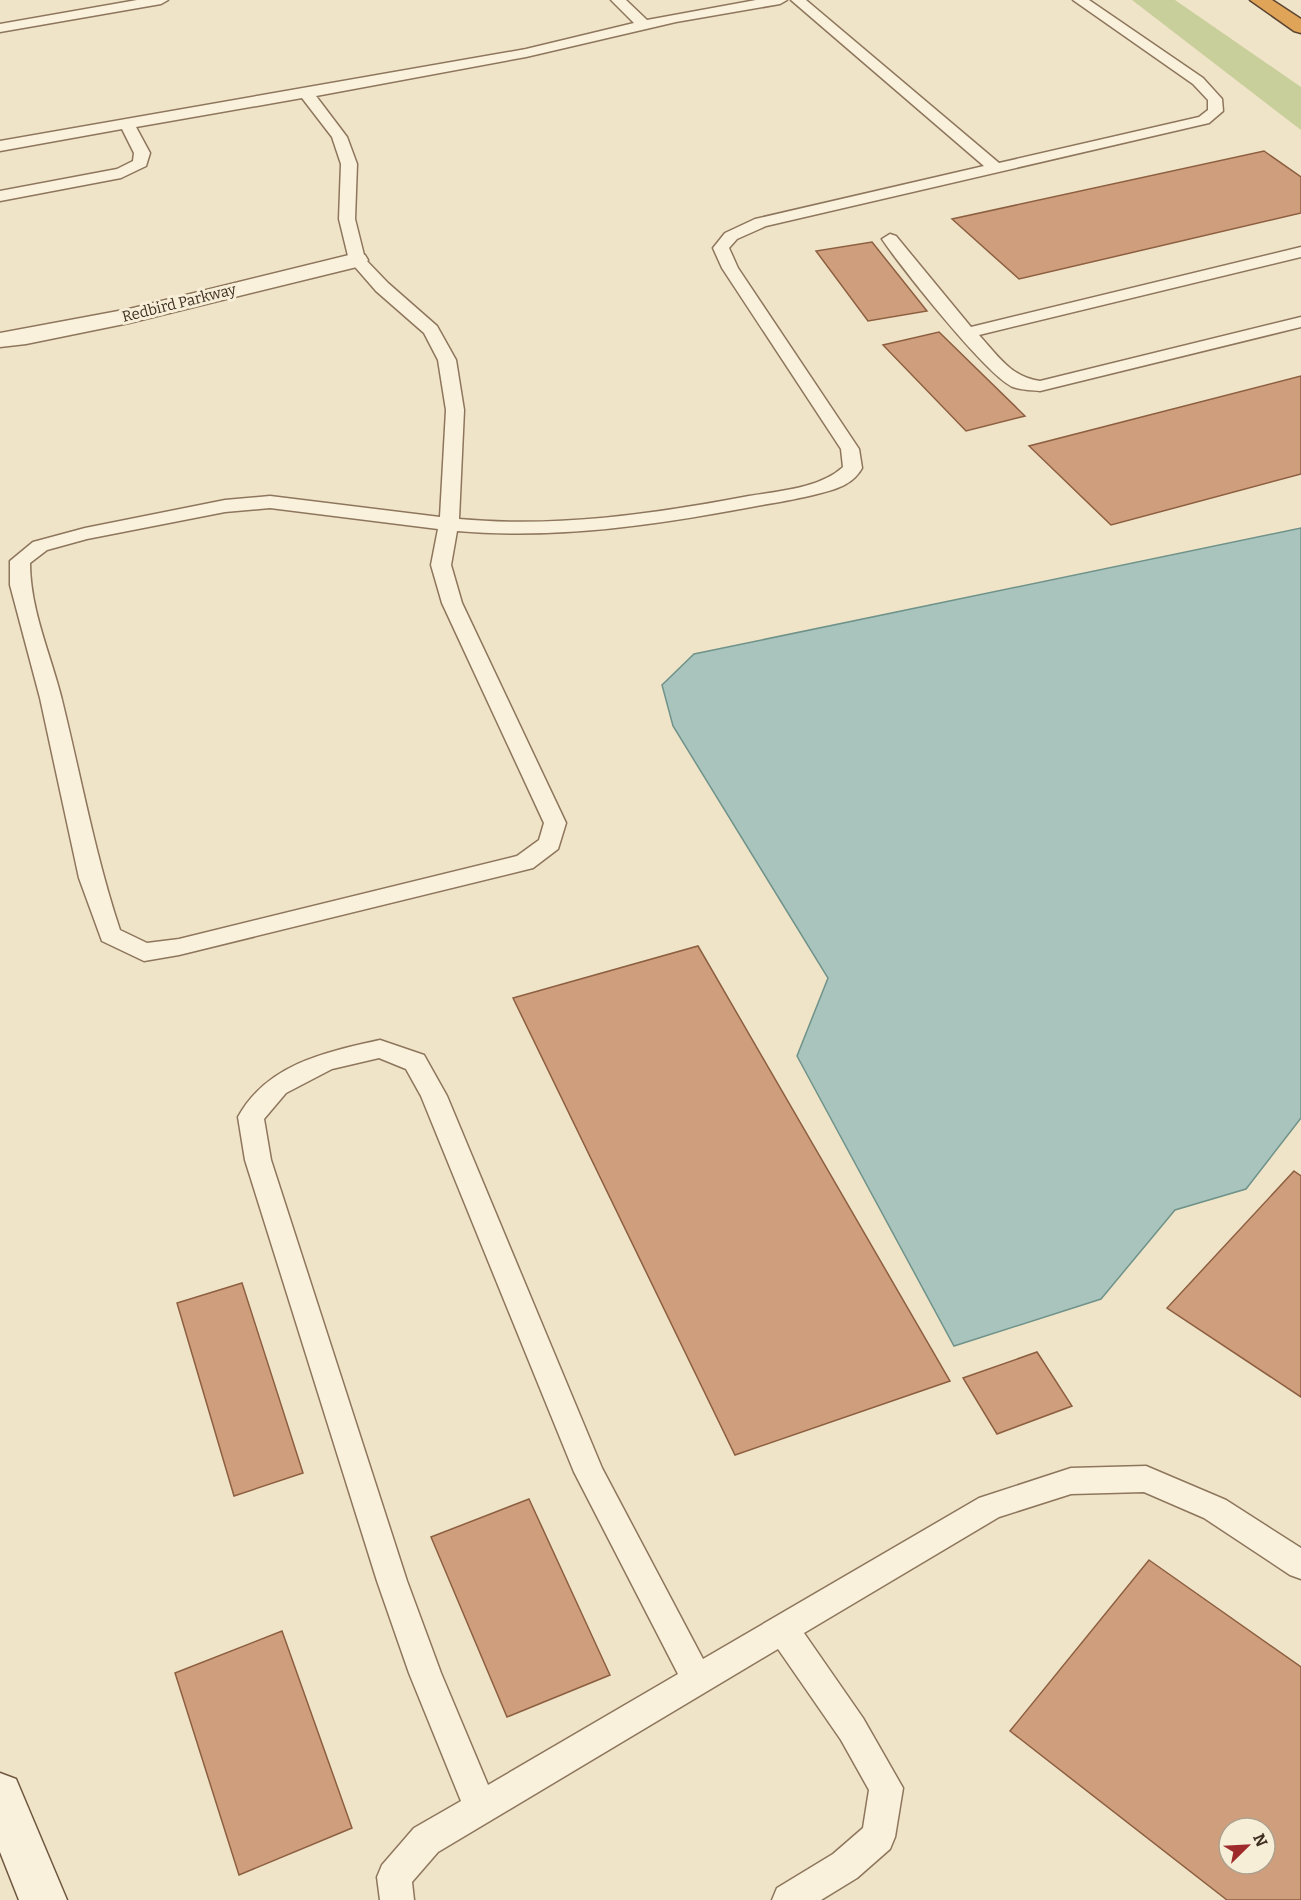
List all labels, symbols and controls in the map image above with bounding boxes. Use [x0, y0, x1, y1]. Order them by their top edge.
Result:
street label: Redbird Parkway [120, 280, 238, 326]
north arrow [1217, 1816, 1277, 1876]
text: N [1249, 1831, 1271, 1850]

